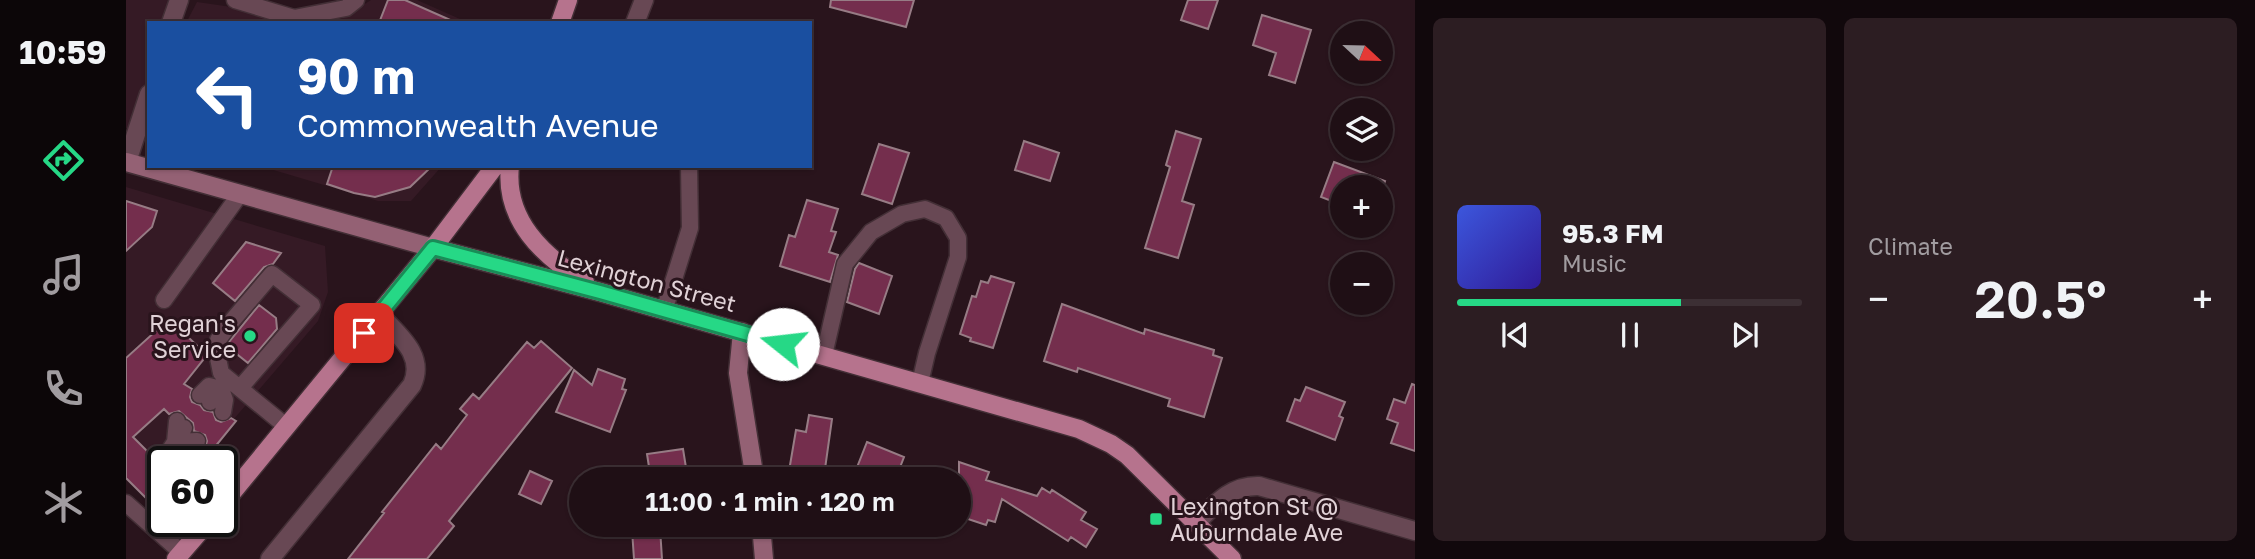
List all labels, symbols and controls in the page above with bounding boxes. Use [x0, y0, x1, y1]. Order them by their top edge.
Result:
north arrow [1330, 21, 1393, 84]
map controls [1330, 21, 1393, 315]
text: 10:59 [19, 33, 107, 71]
text: 90 m [297, 46, 415, 105]
icon: left [182, 49, 273, 140]
button: layers [1330, 98, 1393, 161]
text: Commonwealth Avenue [297, 106, 658, 144]
icon: directions [39, 136, 88, 185]
button: + [1330, 175, 1393, 238]
text: 95.3 FM [1562, 218, 1664, 249]
text: Climate [1868, 232, 1953, 260]
street label: Lexington Street [555, 243, 739, 317]
text: Music [1562, 249, 1627, 277]
icon: music [39, 250, 88, 299]
button: − [1330, 252, 1393, 315]
text: 20.5° [1975, 267, 2106, 329]
text: − [1868, 276, 1889, 321]
text: + [2192, 276, 2213, 321]
pin [334, 303, 394, 363]
position arrow [746, 307, 820, 381]
place label: Regan's Service [149, 309, 236, 363]
icon: arrive [345, 314, 383, 352]
icon: previous [1496, 316, 1534, 354]
icon: pause [1611, 316, 1649, 354]
icon: next [1726, 316, 1764, 354]
marker: Regan's Service [242, 328, 258, 344]
icon: phone [39, 364, 88, 413]
speed limit sign: 60 [147, 446, 238, 537]
icon: climate [39, 478, 88, 527]
text: 11:00 · 1 min · 120 m [645, 486, 895, 517]
place label: Lexington St @ Auburndale Ave [1170, 492, 1343, 546]
marker: Lexington St @ Auburndale Ave [1148, 511, 1164, 527]

